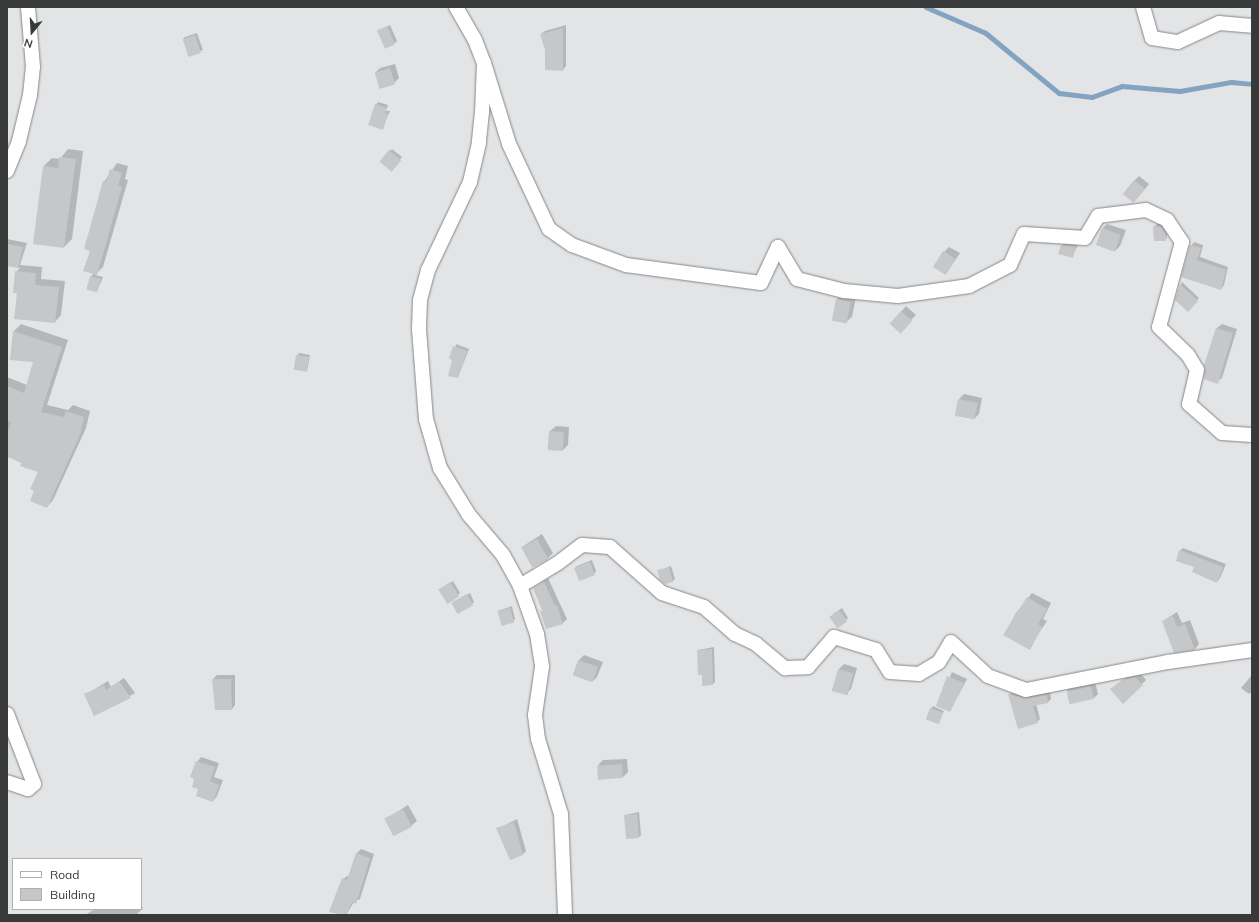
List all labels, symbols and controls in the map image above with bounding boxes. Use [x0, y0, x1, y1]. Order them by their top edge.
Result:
north arrow [12, 12, 52, 52]
text: N [22, 35, 34, 51]
legend [12, 858, 142, 910]
text: Road [50, 867, 79, 882]
text: Building [50, 887, 95, 902]

